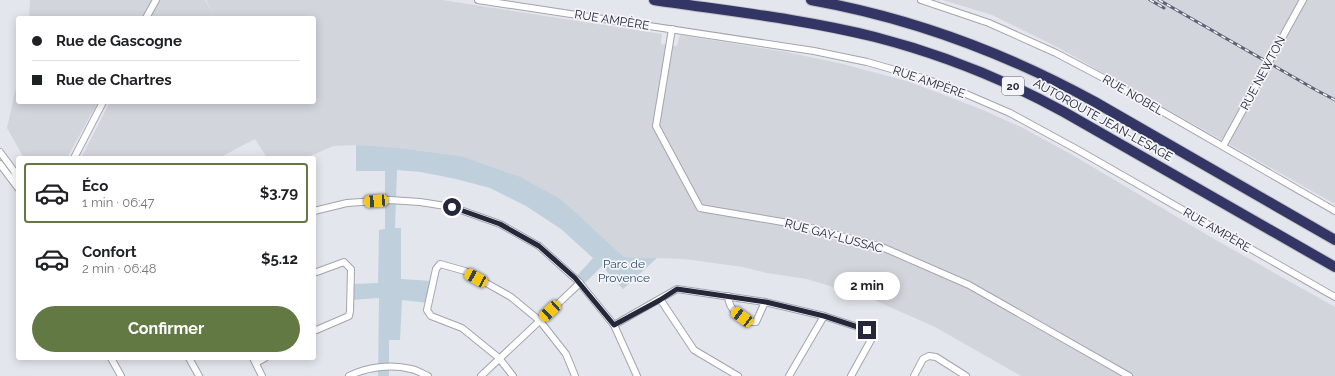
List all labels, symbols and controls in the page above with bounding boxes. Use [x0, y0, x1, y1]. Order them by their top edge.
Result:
street label: RUE AMPÈRE [574, 7, 650, 33]
text: Rue de Gascogne [56, 32, 182, 50]
street label: RUE NEWTON [1238, 34, 1288, 112]
street label: RUE AMPÈRE [891, 63, 967, 101]
text: Rue de Chartres [56, 71, 172, 89]
street label: RUE NOBEL [1100, 72, 1166, 118]
street label: AUTOROUTE JEAN-LESAGE [1031, 76, 1175, 164]
road number: 20 [1002, 77, 1024, 95]
icon: car [34, 175, 70, 211]
text: Éco [82, 177, 108, 195]
text: $3.79 [260, 184, 298, 202]
car [364, 194, 388, 208]
text: 1 min · 06:47 [82, 195, 155, 210]
route start [443, 198, 461, 216]
street label: RUE AMPÈRE [1181, 205, 1253, 255]
street label: RUE GAY-LUSSAC [783, 216, 885, 256]
icon: car [34, 241, 70, 277]
text: Confort [82, 243, 136, 261]
text: $5.12 [261, 250, 298, 268]
park label: Parc de Provence [598, 257, 650, 285]
text: 2 min · 06:48 [82, 261, 157, 276]
car [463, 267, 489, 289]
callout: 2 min [834, 272, 900, 300]
text: 2 min [850, 278, 884, 293]
car [537, 298, 563, 324]
car [729, 305, 755, 329]
button: Confirmer [32, 306, 300, 352]
route end [858, 321, 876, 339]

